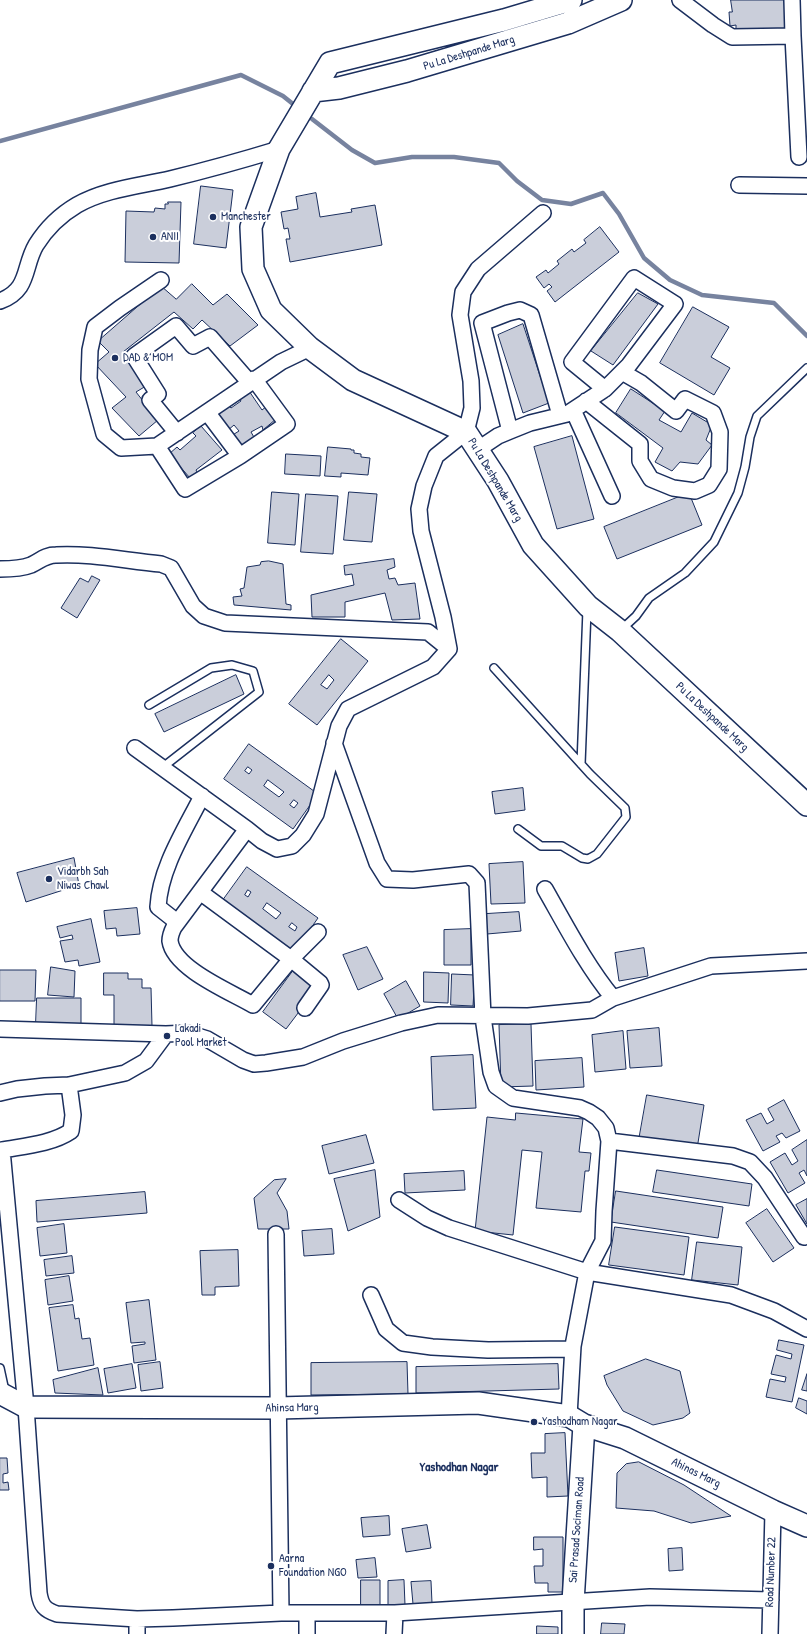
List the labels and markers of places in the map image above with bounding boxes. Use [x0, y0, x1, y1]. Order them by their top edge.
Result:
place label: Manchester [221, 210, 271, 224]
marker: Manchester [208, 212, 218, 222]
place label: ANII [161, 230, 179, 244]
marker: ANII [148, 232, 158, 242]
place label: DAD & MOM [123, 351, 173, 365]
marker: DAD & MOM [110, 353, 120, 363]
place label: Vidarbh Sah Niwas Chawl [57, 865, 109, 893]
marker: Vidarbh Sah Niwas Chawl [44, 874, 54, 884]
place label: Lakadi Pool Market [175, 1022, 227, 1050]
marker: Lakadi Pool Market [162, 1031, 172, 1041]
place label: Yashodham Nagar [542, 1415, 618, 1429]
marker: Yashodham Nagar [529, 1417, 539, 1427]
place label: Aarna Foundation NGO [279, 1552, 347, 1580]
marker: Aarna Foundation NGO [266, 1561, 276, 1571]

